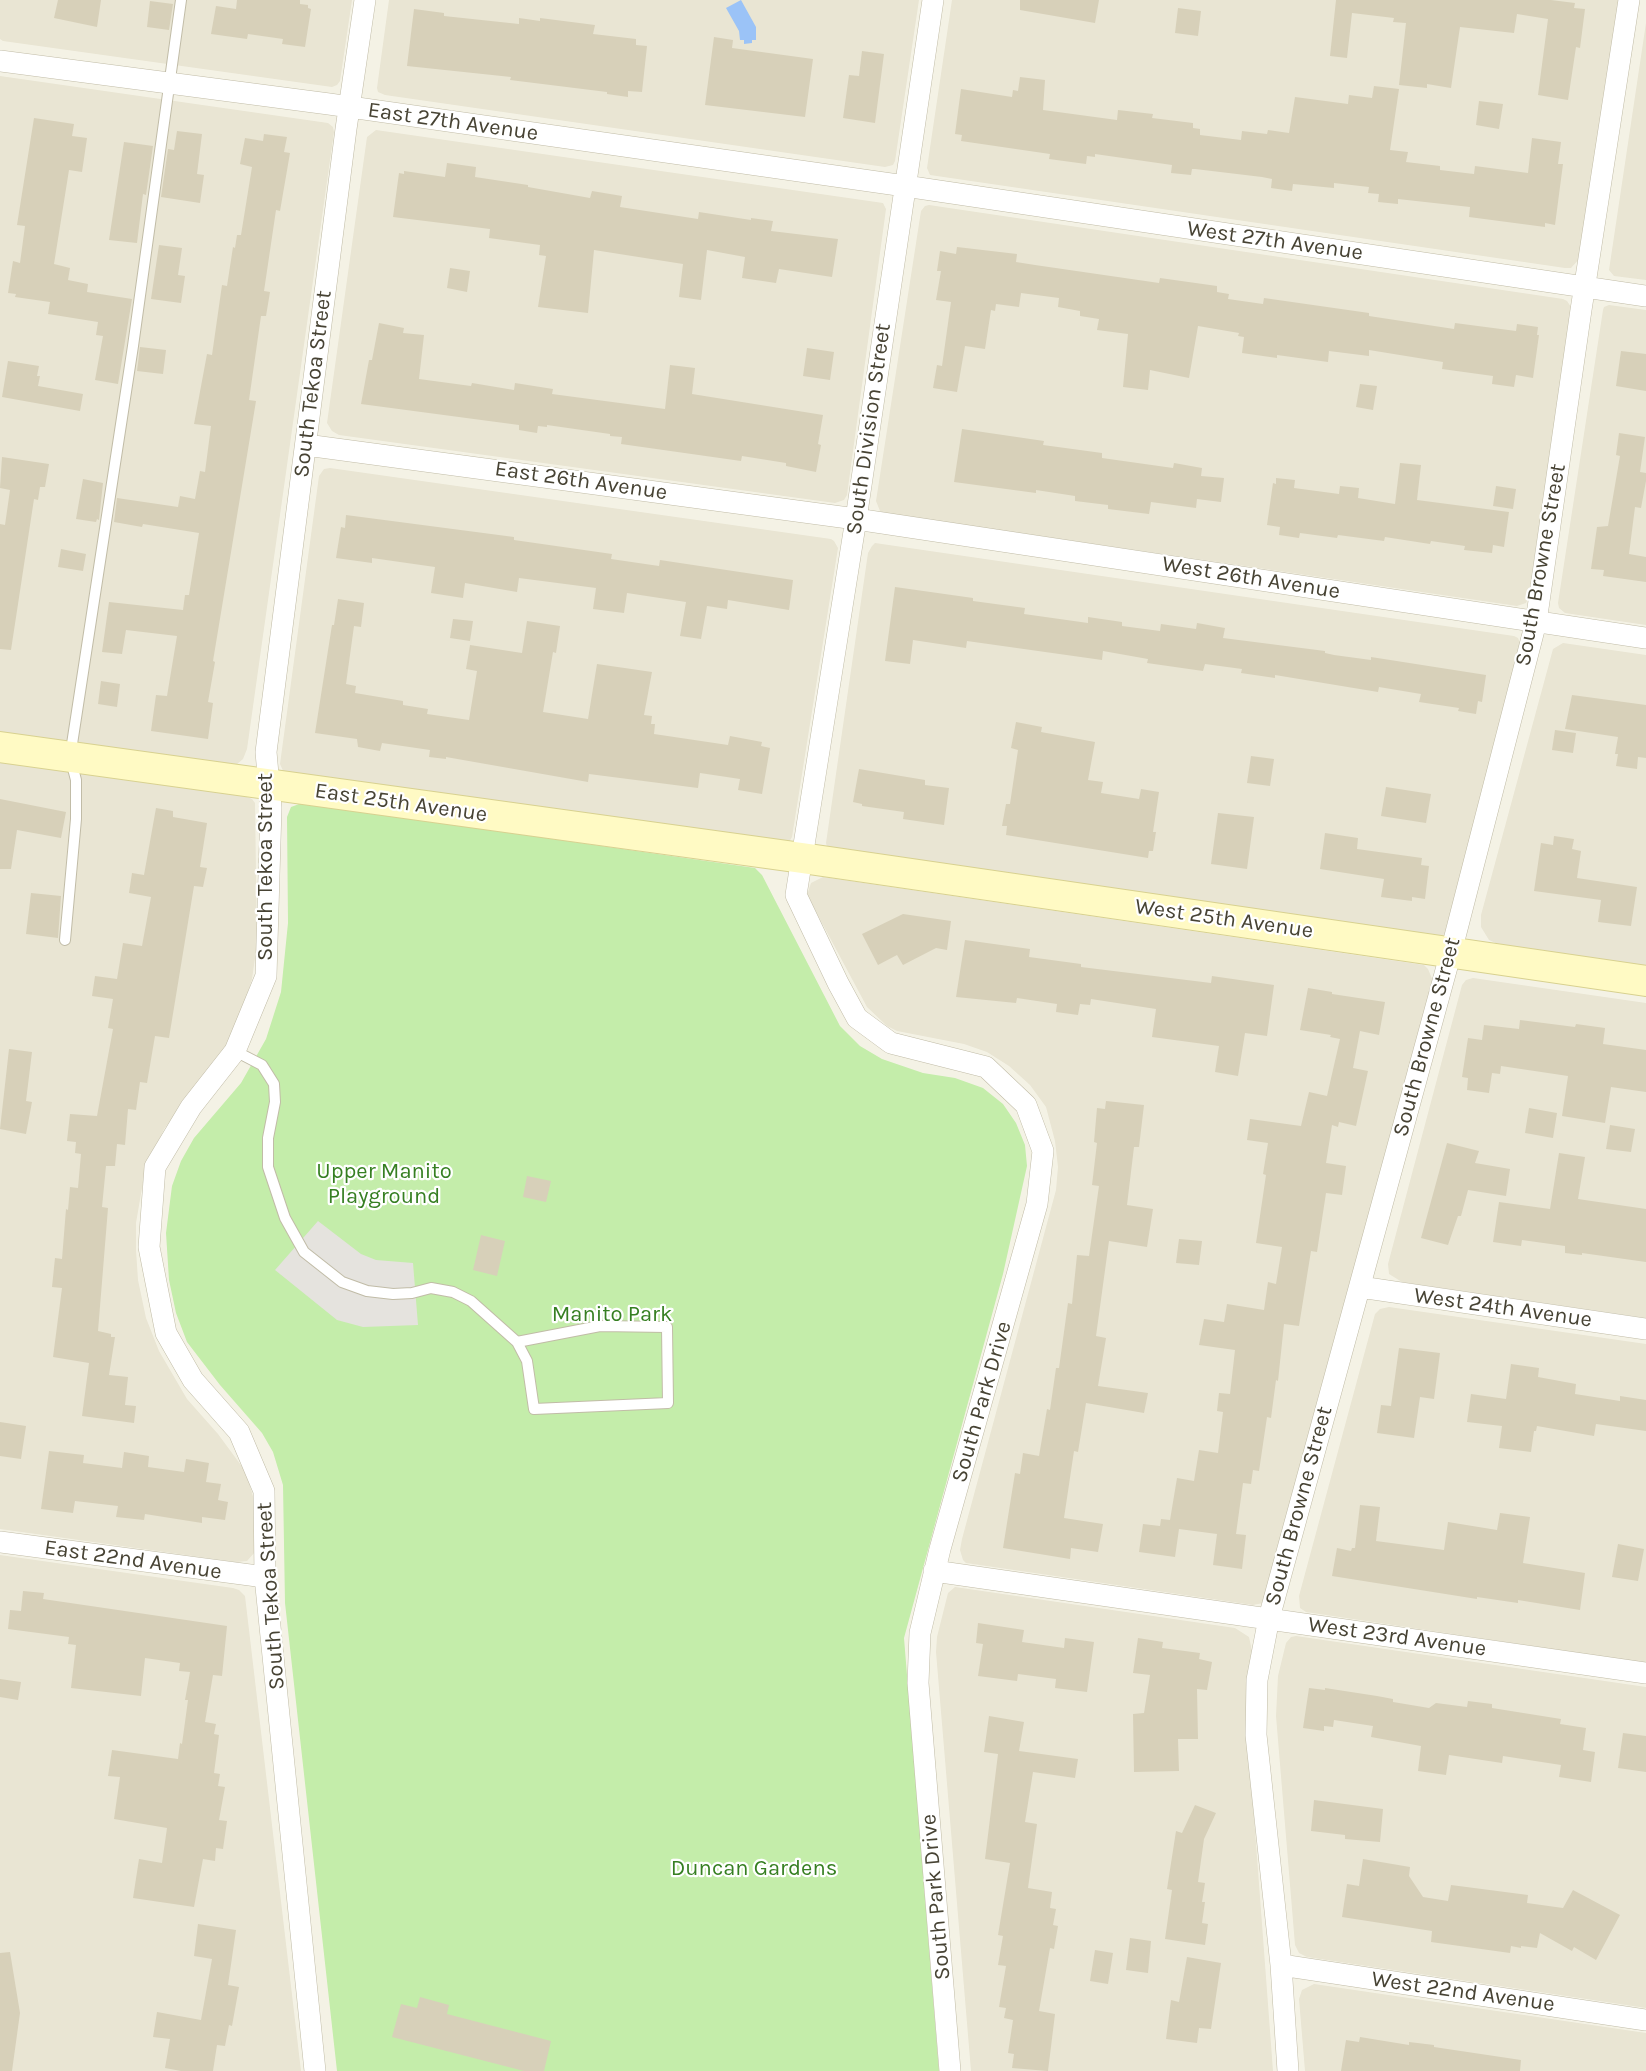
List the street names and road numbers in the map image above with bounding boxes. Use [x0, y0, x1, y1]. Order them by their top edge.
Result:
street label: East 27th Avenue [366, 97, 540, 147]
street label: West 27th Avenue [1185, 216, 1365, 266]
street label: South Tekoa Street [288, 289, 338, 479]
street label: South Division Street [841, 322, 897, 536]
street label: East 26th Avenue [493, 456, 669, 506]
street label: South Browne Street [1510, 462, 1572, 668]
street label: West 26th Avenue [1160, 551, 1342, 605]
street label: South Tekoa Street [253, 773, 279, 961]
street label: East 25th Avenue [313, 778, 489, 828]
street label: West 25th Avenue [1133, 893, 1315, 945]
street label: South Browne Street [1388, 934, 1466, 1140]
street label: West 24th Avenue [1412, 1282, 1594, 1334]
street label: South Park Drive [946, 1318, 1018, 1486]
street label: South Browne Street [1260, 1403, 1338, 1609]
street label: South Tekoa Street [251, 1501, 291, 1691]
street label: East 22nd Avenue [43, 1534, 223, 1586]
street label: West 23rd Avenue [1306, 1611, 1488, 1663]
street label: South Park Drive [916, 1813, 956, 1981]
street label: West 22nd Avenue [1370, 1966, 1556, 2018]

